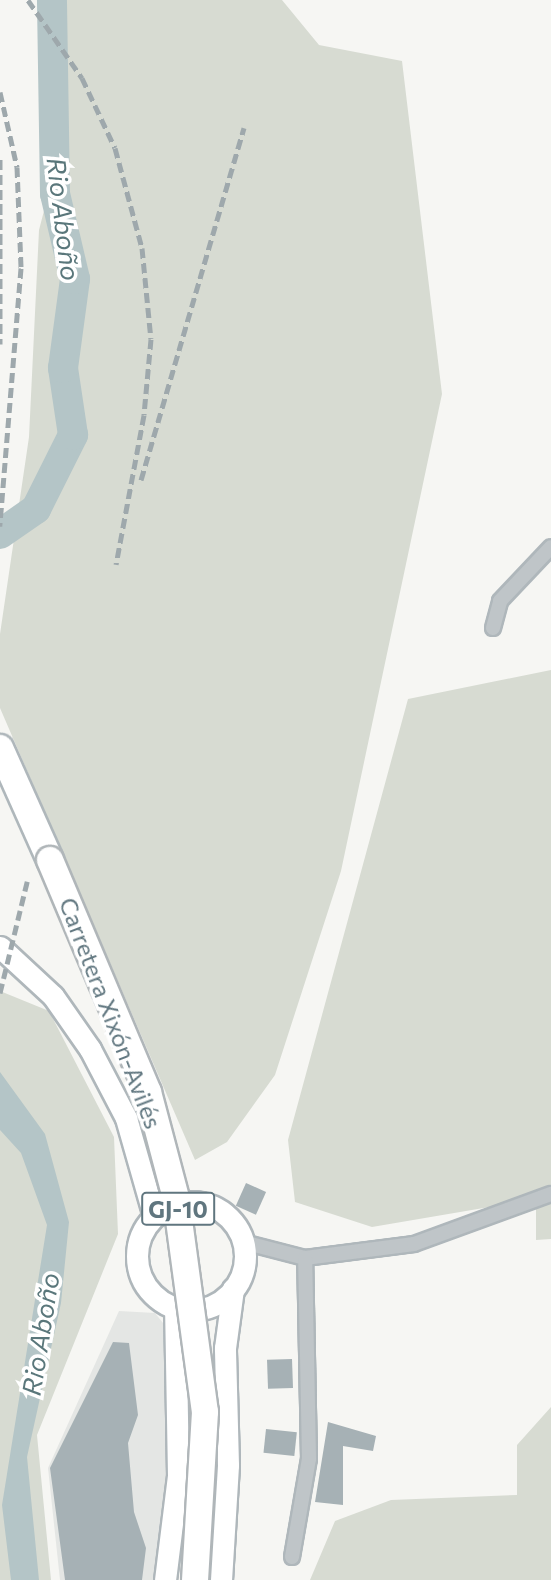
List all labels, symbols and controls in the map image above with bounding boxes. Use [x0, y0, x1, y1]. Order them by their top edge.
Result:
water label: Rio Aboño [41, 156, 87, 282]
street label: Carretera Xixón-Avilés [54, 893, 168, 1133]
road number: GJ-10 [140, 1190, 216, 1228]
water label: Rio Aboño [15, 1270, 65, 1398]

